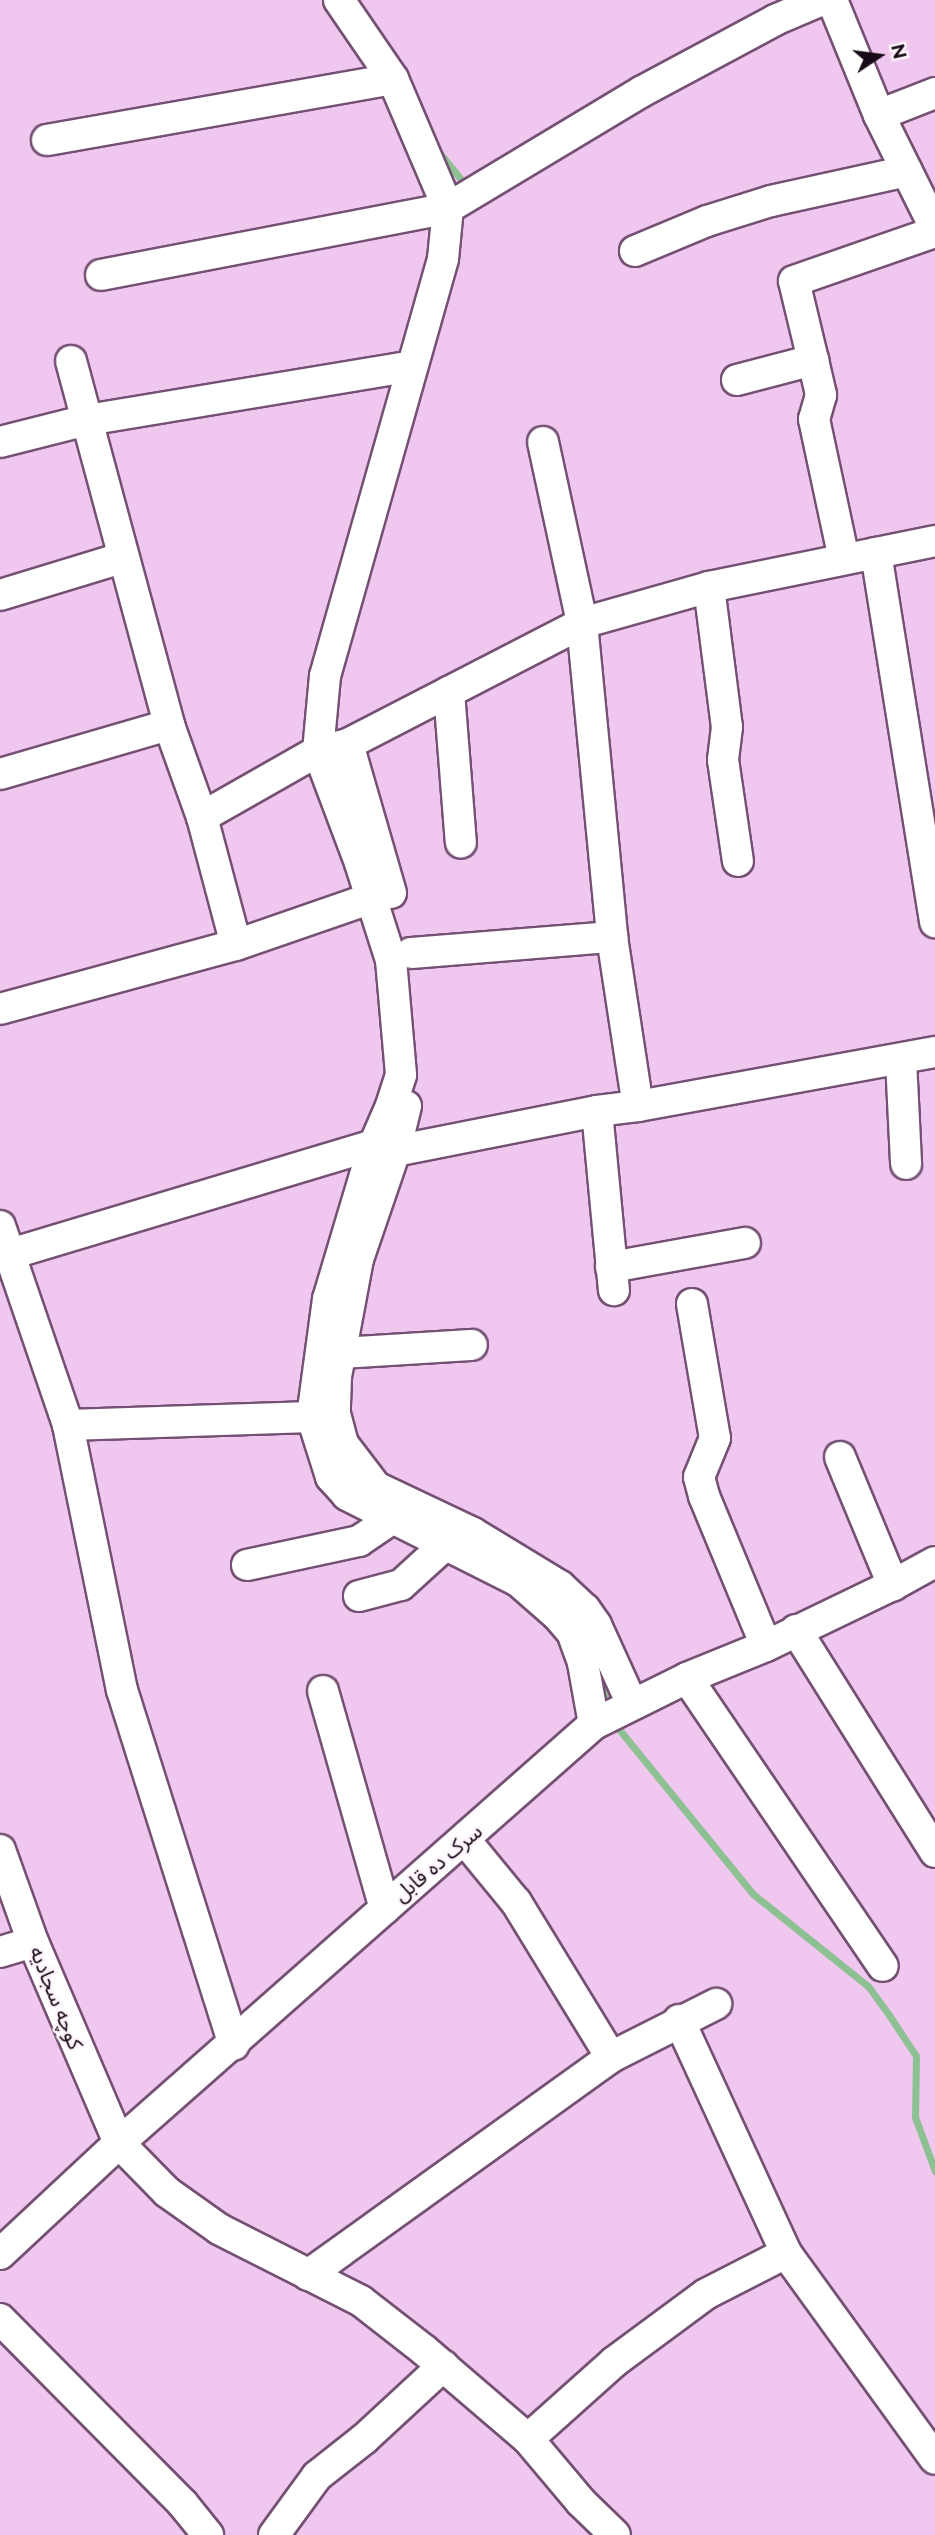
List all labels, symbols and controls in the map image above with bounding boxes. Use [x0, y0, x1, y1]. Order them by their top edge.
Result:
north arrow [844, 21, 914, 91]
text: N [887, 42, 912, 61]
street label: سرک ده قابل [389, 1819, 487, 1907]
street label: کوچه سجادیه [24, 1943, 88, 2053]

